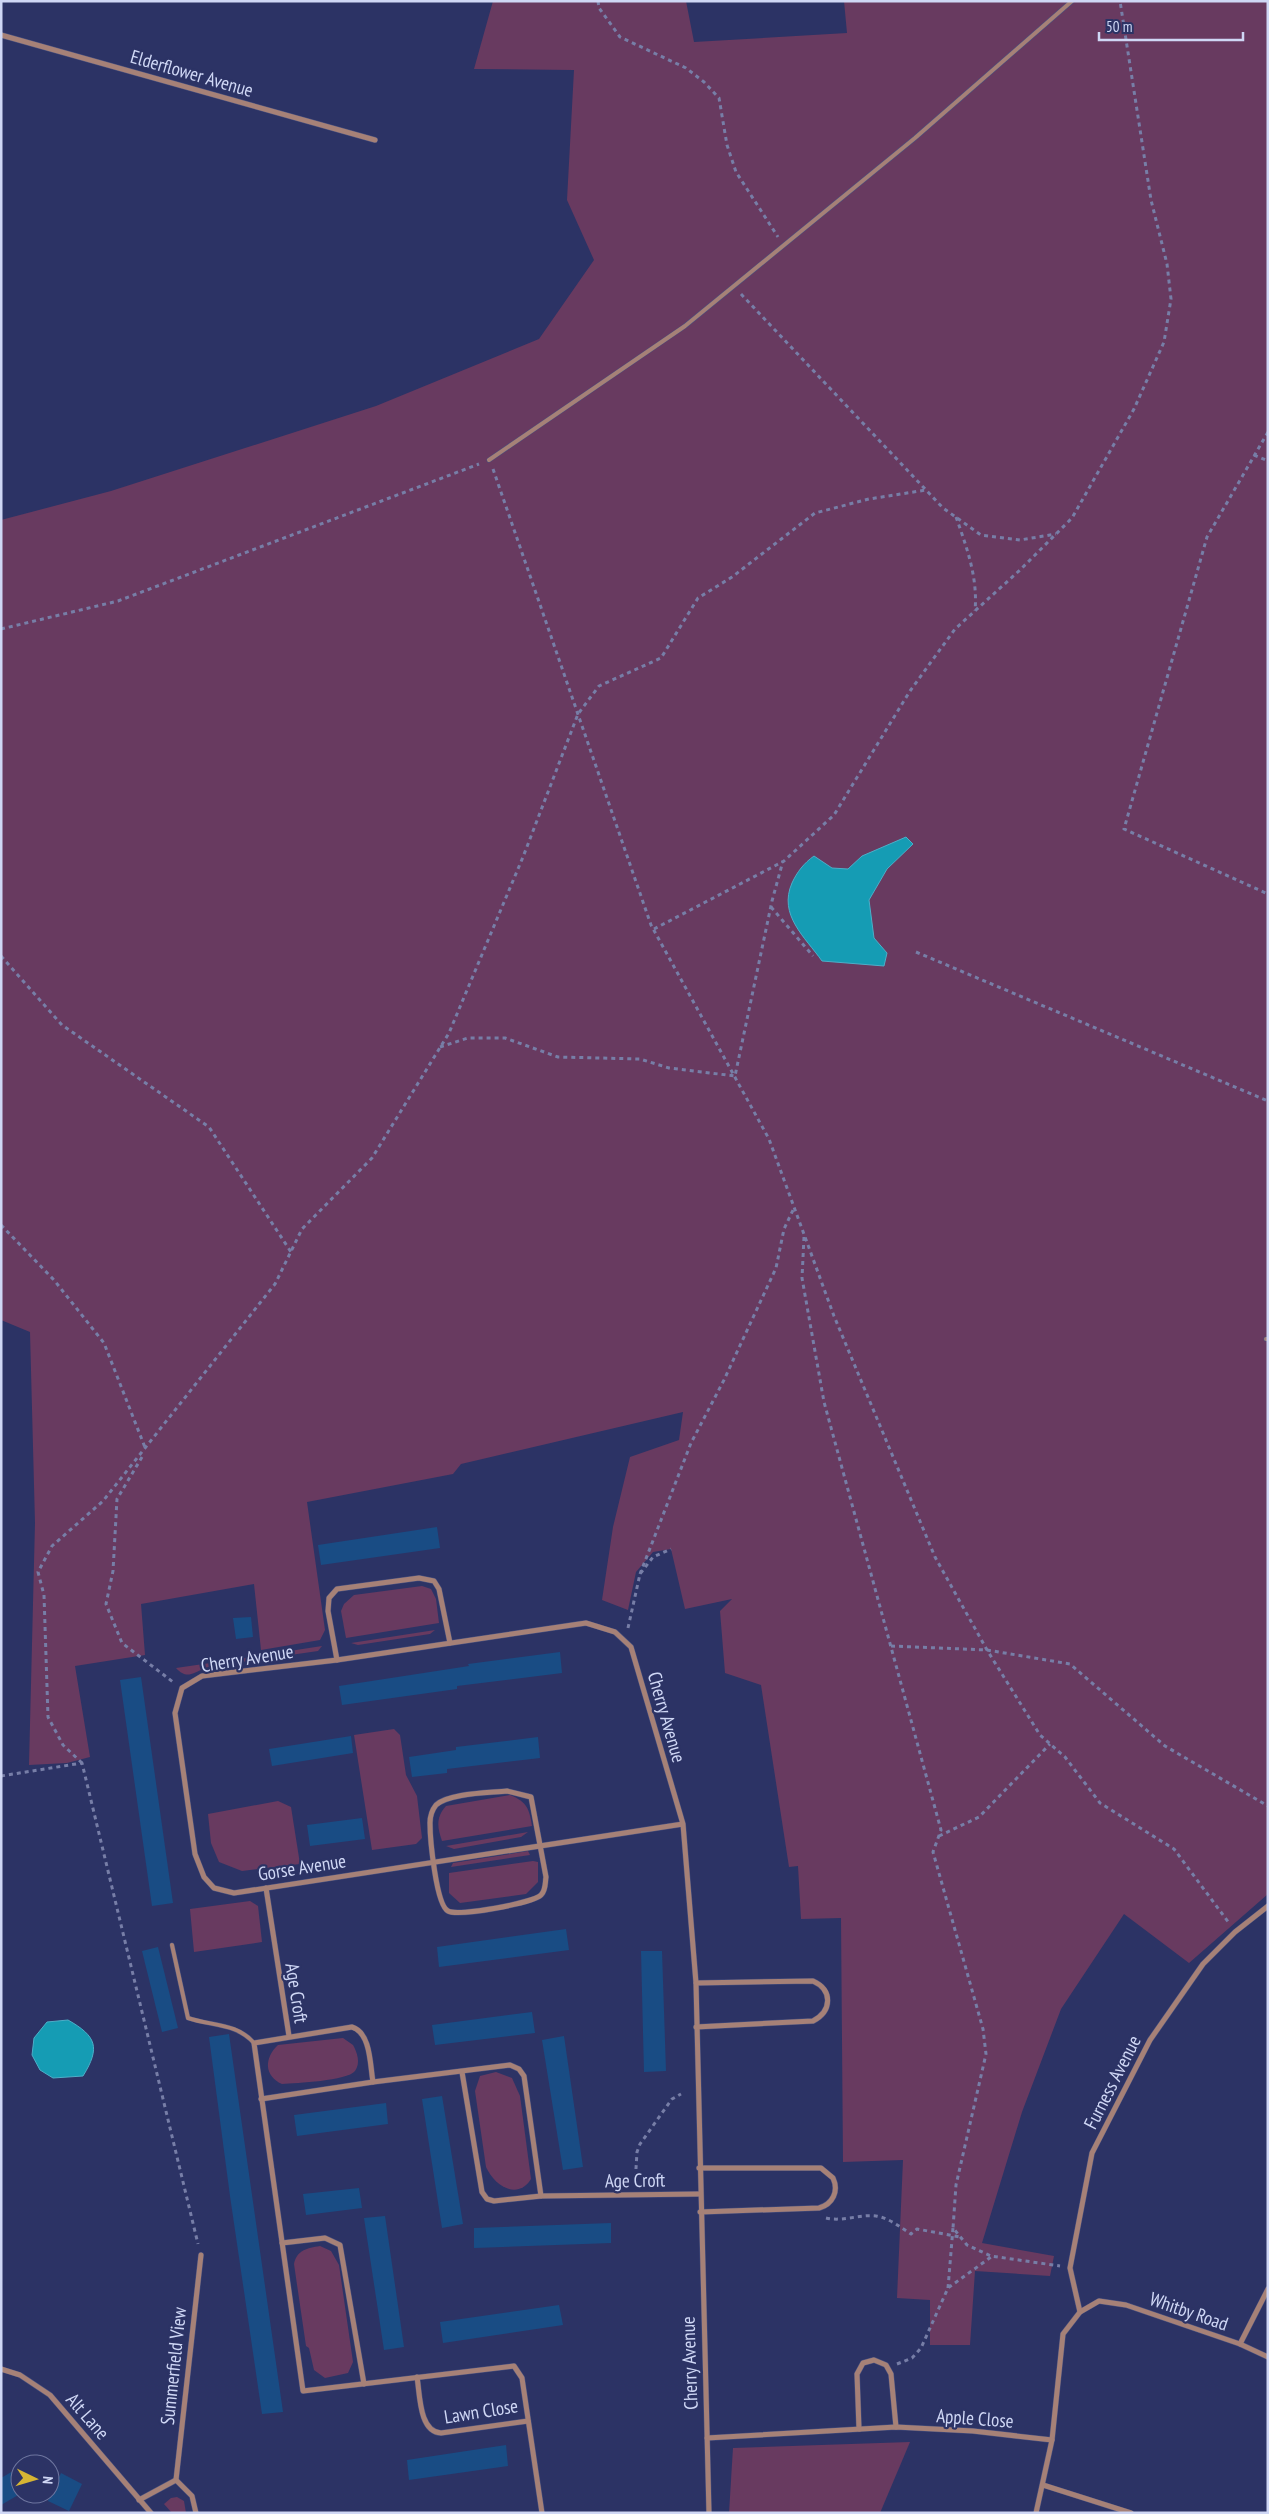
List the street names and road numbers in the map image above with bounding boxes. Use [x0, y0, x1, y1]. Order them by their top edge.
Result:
street label: Elderflower Avenue [128, 44, 256, 102]
street label: Cherry Avenue [199, 1639, 295, 1677]
street label: Cherry Avenue [643, 1669, 691, 1765]
street label: Gorse Avenue [256, 1848, 348, 1886]
street label: Age Croft [280, 1961, 314, 2025]
street label: Furness Avenue [1078, 2031, 1146, 2133]
street label: Age Croft [605, 2167, 666, 2193]
street label: Whitby Road [1147, 2286, 1231, 2336]
street label: Summerfield View [155, 2305, 191, 2426]
street label: Cherry Avenue [675, 2316, 703, 2410]
street label: Alt Lane [61, 2388, 115, 2444]
street label: Lawn Close [442, 2393, 520, 2429]
street label: Apple Close [936, 2403, 1015, 2433]

